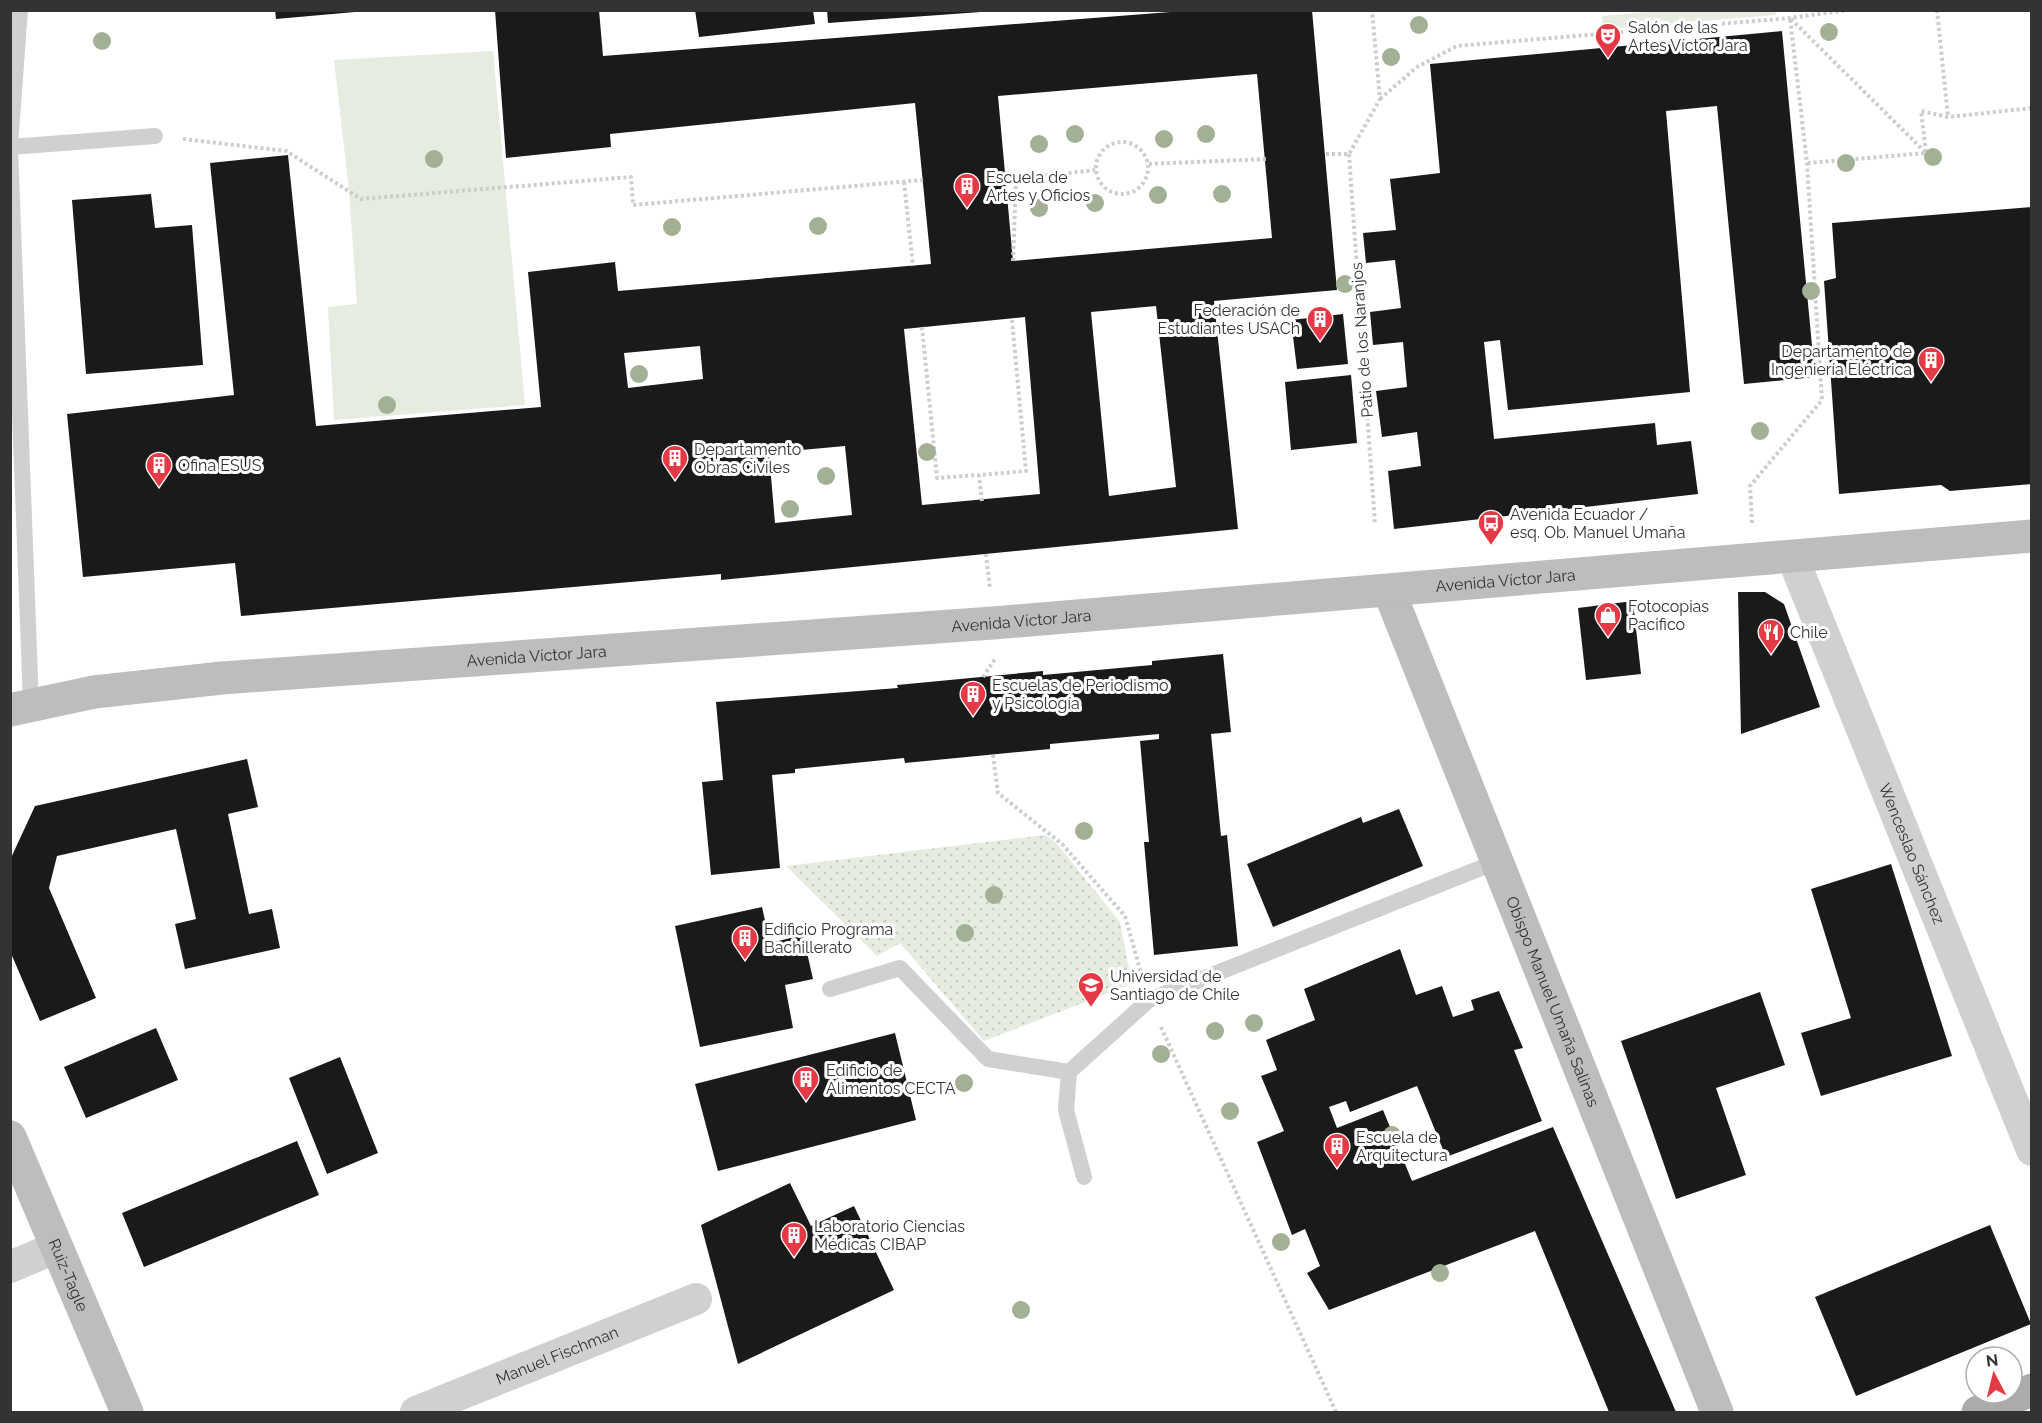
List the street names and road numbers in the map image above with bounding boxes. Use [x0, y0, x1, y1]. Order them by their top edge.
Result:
street label: Patio de los Naranjos [1347, 261, 1377, 418]
street label: Avenida Víctor Jara [1435, 565, 1576, 595]
street label: Avenida Víctor Jara [951, 605, 1092, 635]
street label: Avenida Víctor Jara [466, 641, 607, 670]
street label: Wenceslao Sánchez [1875, 780, 1949, 927]
street label: Obispo Manuel Umaña Salinas [1502, 893, 1604, 1110]
street label: Ruiz-Tagle [45, 1236, 93, 1314]
street label: Manuel Fischman [493, 1322, 621, 1388]

